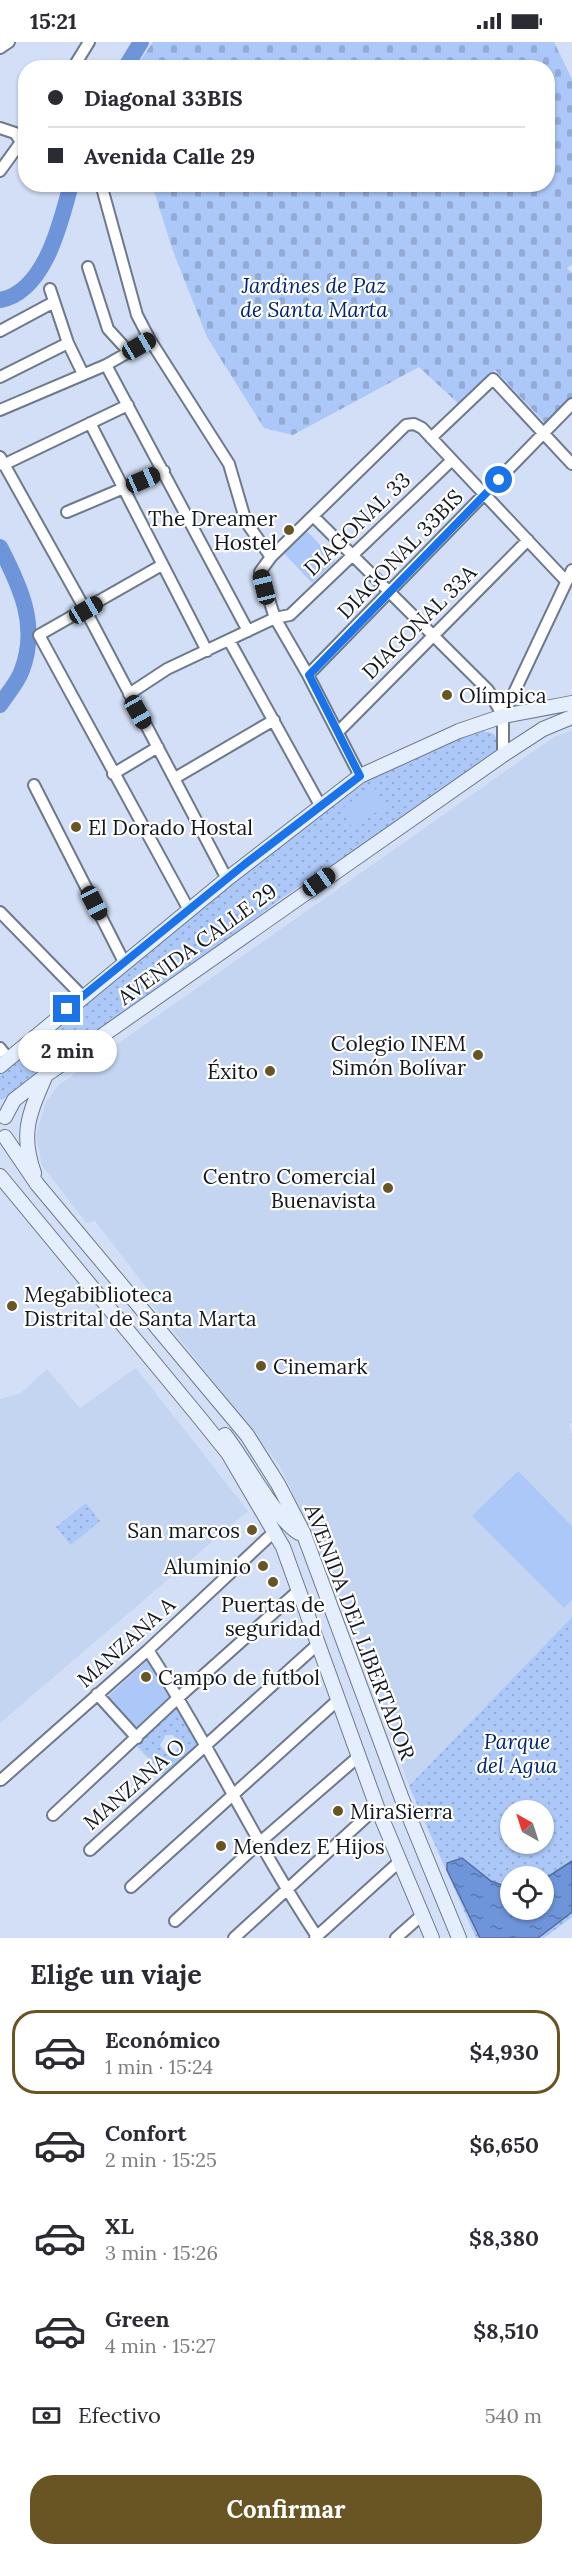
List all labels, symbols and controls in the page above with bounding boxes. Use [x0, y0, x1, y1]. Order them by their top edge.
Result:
text: 15:21 [30, 7, 77, 35]
text: Diagonal 33BIS [84, 84, 243, 112]
text: Avenida Calle 29 [84, 142, 255, 170]
park label: Jardines de Paz de Santa Marta [240, 272, 388, 323]
car [119, 329, 159, 363]
car [123, 464, 163, 496]
street label: DIAGONAL 33 [298, 466, 416, 582]
route start [485, 466, 512, 493]
street label: DIAGONAL 33BIS [331, 484, 469, 624]
place label: The Dreamer Hostel [148, 505, 277, 556]
marker: The Dreamer Hostel [282, 523, 296, 537]
street label: DIAGONAL 33A [356, 558, 483, 685]
car [251, 567, 277, 607]
car [66, 593, 106, 627]
place label: Olímpica [459, 682, 547, 709]
marker: Olímpica [440, 688, 454, 702]
car [121, 692, 155, 732]
place label: El Dorado Hostal [88, 814, 253, 841]
marker: El Dorado Hostal [69, 820, 83, 834]
car [299, 864, 339, 900]
street label: AVENIDA CALLE 29 [111, 877, 282, 1011]
car [78, 883, 110, 923]
route end [53, 995, 80, 1022]
callout: 2 min [17, 1030, 116, 1072]
place label: Colegio INEM Simón Bolívar [331, 1030, 466, 1081]
text: 2 min [41, 1038, 94, 1063]
marker: Colegio INEM Simón Bolívar [471, 1048, 485, 1062]
place label: Éxito [207, 1058, 258, 1085]
marker: Éxito [263, 1064, 277, 1078]
place label: Centro Comercial Buenavista [203, 1163, 376, 1214]
marker: Centro Comercial Buenavista [381, 1181, 395, 1195]
place label: Megabiblioteca Distrital de Santa Marta [24, 1281, 257, 1332]
marker: Megabiblioteca Distrital de Santa Marta [5, 1299, 19, 1313]
place label: Cinemark [273, 1353, 368, 1380]
marker: Cinemark [254, 1359, 268, 1373]
street label: AVENIDA DEL LIBERTADOR [298, 1499, 422, 1765]
place label: San marcos [127, 1517, 240, 1544]
marker: San marcos [245, 1523, 259, 1537]
place label: Aluminio [163, 1553, 251, 1580]
marker: Aluminio [256, 1559, 270, 1573]
marker: Puertas de seguridad [266, 1575, 280, 1589]
street label: MANZANA A [72, 1591, 181, 1693]
place label: Puertas de seguridad [221, 1591, 325, 1642]
place label: Campo de futbol [158, 1664, 320, 1691]
marker: Campo de futbol [139, 1670, 153, 1684]
park label: Parque del Agua [476, 1728, 558, 1779]
street label: MANZANA O [78, 1733, 190, 1835]
place label: MiraSierra [350, 1798, 453, 1825]
north arrow [500, 1800, 554, 1854]
map controls [500, 1800, 554, 1920]
marker: MiraSierra [331, 1804, 345, 1818]
place label: Mendez E Hijos [233, 1833, 385, 1860]
marker: Mendez E Hijos [214, 1839, 228, 1853]
button: locate [500, 1866, 554, 1920]
text: Elige un viaje [30, 1957, 202, 1991]
icon: car [33, 2025, 87, 2079]
text: Económico [105, 2026, 220, 2054]
text: $4,930 [470, 2038, 539, 2066]
text: 1 min · 15:24 [105, 2054, 213, 2079]
icon: car [33, 2118, 87, 2172]
text: Confort [105, 2119, 187, 2147]
text: $6,650 [469, 2131, 539, 2159]
text: 2 min · 15:25 [105, 2147, 217, 2172]
icon: car [33, 2211, 87, 2265]
text: XL [105, 2212, 134, 2240]
text: $8,380 [469, 2224, 539, 2252]
text: 3 min · 15:26 [105, 2240, 218, 2265]
icon: car [33, 2304, 87, 2358]
text: Green [105, 2305, 170, 2333]
text: $8,510 [473, 2317, 539, 2345]
text: 4 min · 15:27 [105, 2333, 215, 2358]
icon: cash [30, 2399, 63, 2432]
text: Efectivo [78, 2401, 161, 2429]
text: 540 m [485, 2403, 542, 2428]
button: Confirmar [30, 2475, 542, 2544]

